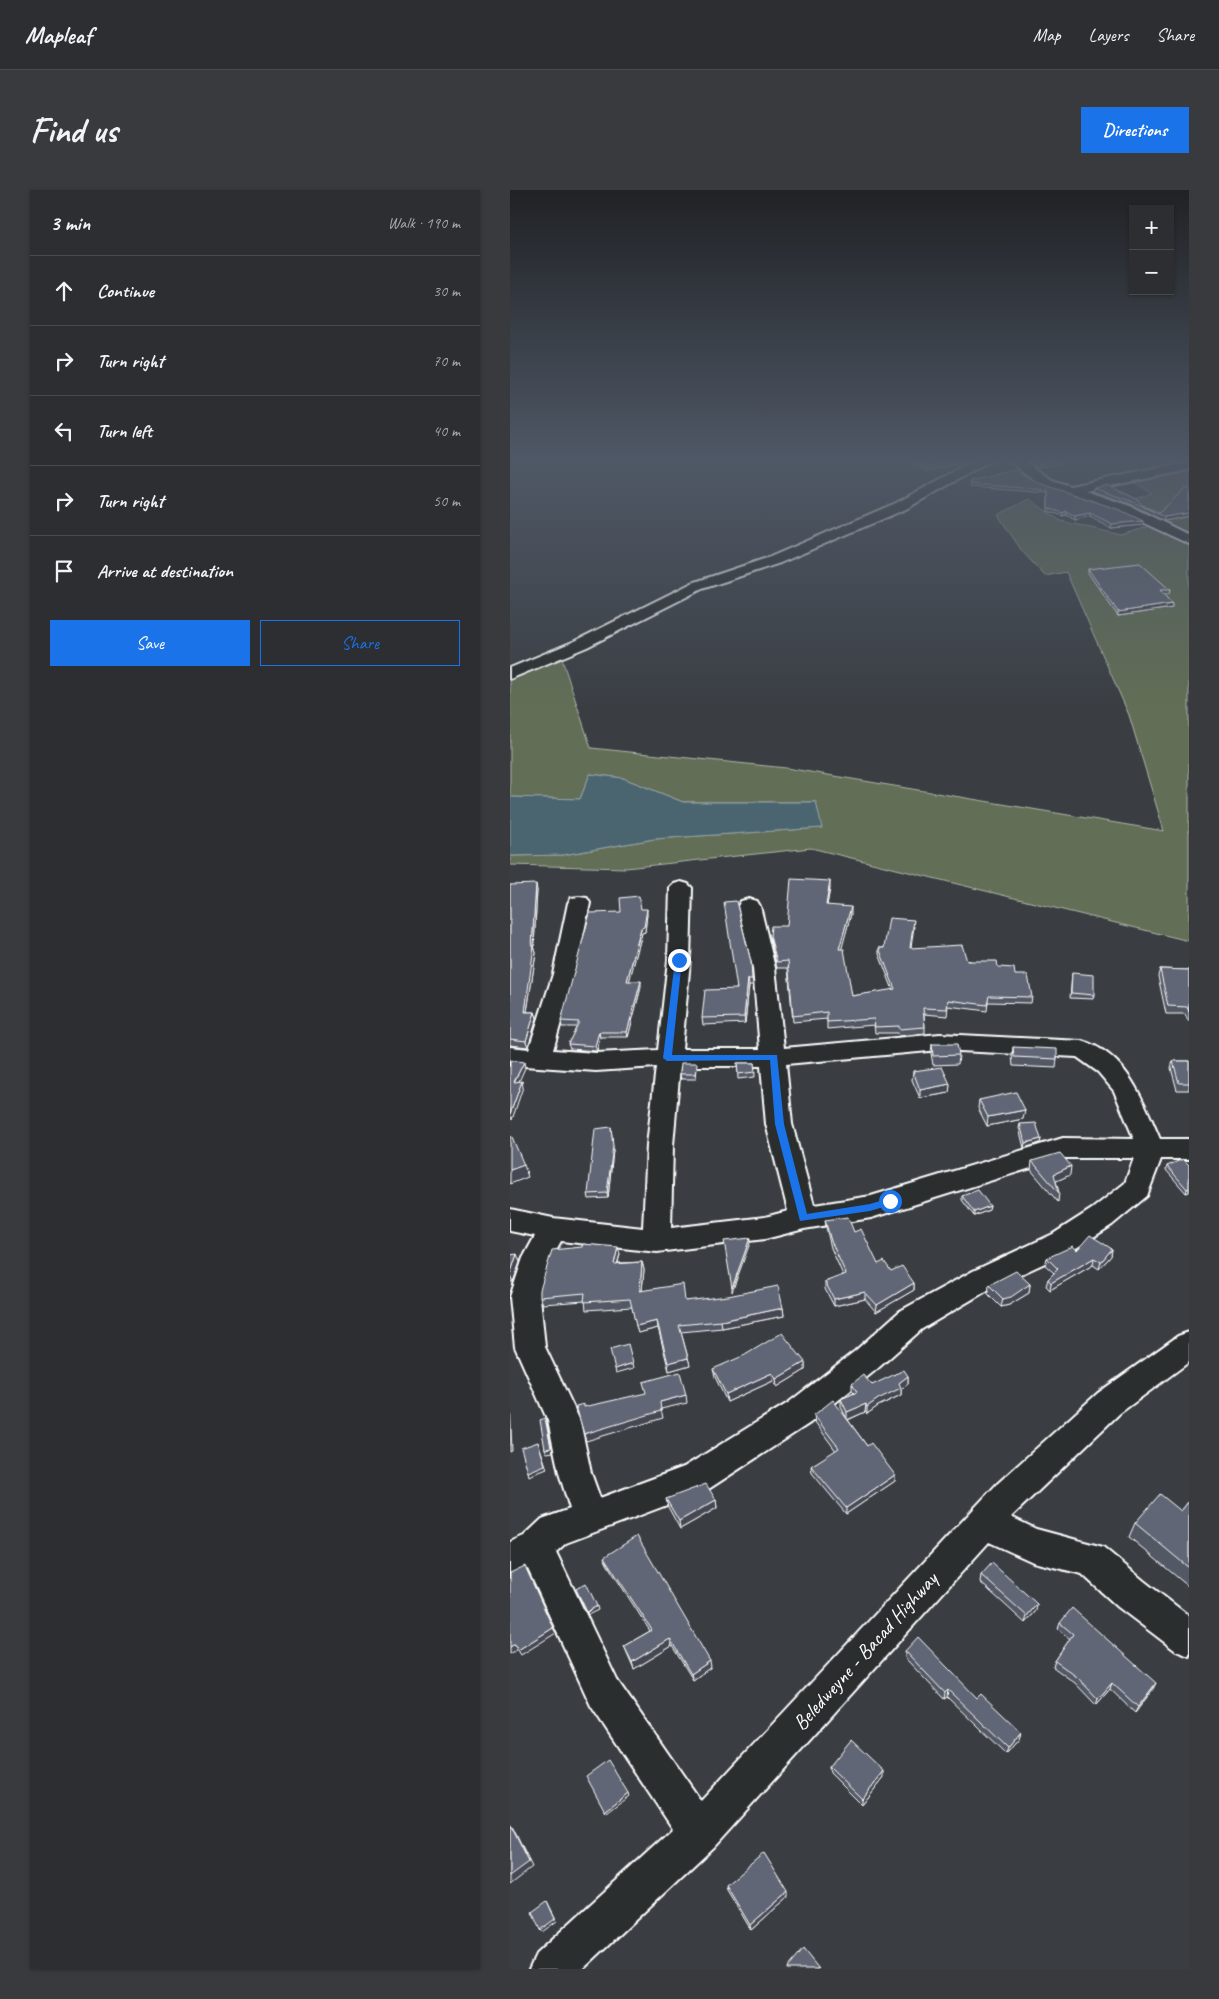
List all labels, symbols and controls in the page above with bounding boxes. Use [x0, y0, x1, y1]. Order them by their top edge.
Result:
text: Mapleaf [25, 20, 92, 50]
text: Map [1033, 24, 1061, 46]
text: Layers [1089, 24, 1128, 46]
text: Share [1156, 24, 1194, 46]
button: Directions [1081, 107, 1189, 153]
text: Find us [30, 108, 117, 153]
map controls [1129, 205, 1174, 295]
button: + [1129, 205, 1174, 250]
text: 3 min [50, 210, 90, 236]
text: Walk · 190 m [388, 213, 460, 233]
button: − [1129, 250, 1174, 295]
icon: ahead [50, 277, 78, 305]
text: Continue [97, 279, 154, 303]
text: 30 m [433, 281, 460, 301]
icon: right [50, 347, 78, 375]
text: Turn right [97, 349, 164, 373]
text: 70 m [433, 351, 460, 371]
icon: left [50, 417, 78, 445]
text: Turn left [97, 419, 152, 443]
text: 40 m [433, 421, 460, 441]
icon: right [50, 487, 78, 515]
text: Turn right [97, 489, 164, 513]
text: 50 m [433, 491, 460, 511]
icon: arrive [50, 557, 78, 585]
text: Arrive at destination [97, 559, 233, 583]
button: Save [50, 620, 250, 666]
button: Share [260, 620, 460, 666]
route end [668, 949, 691, 972]
route start [879, 1190, 902, 1213]
street label: Beledweyne - Bacad Highway [787, 1565, 944, 1736]

